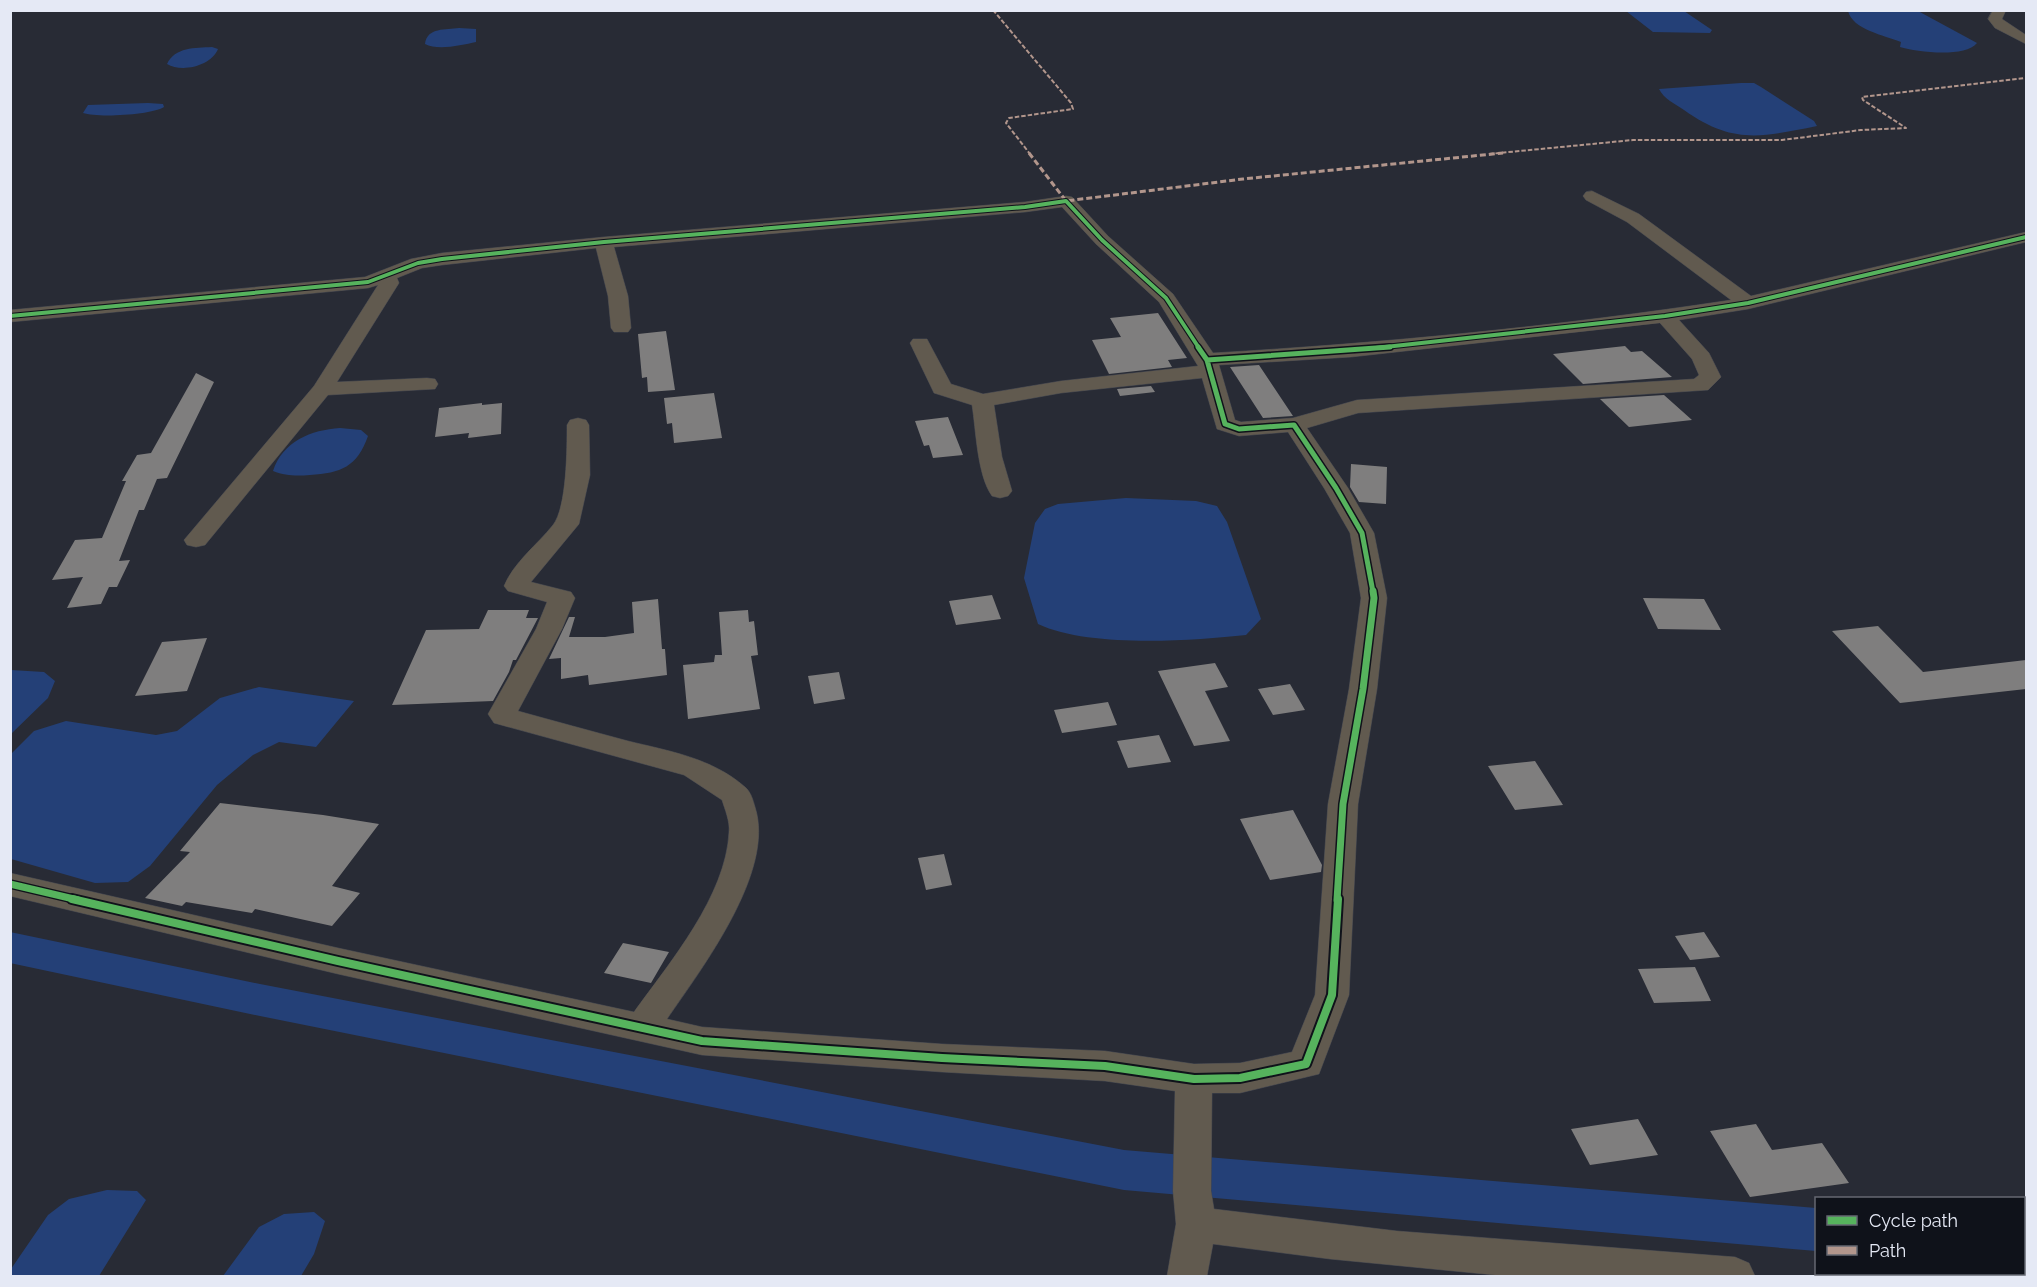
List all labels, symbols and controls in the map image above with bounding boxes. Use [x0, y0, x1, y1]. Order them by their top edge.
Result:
legend [1815, 1197, 2025, 1275]
text: Cycle path [1869, 1210, 1958, 1231]
text: Path [1869, 1240, 1906, 1261]

